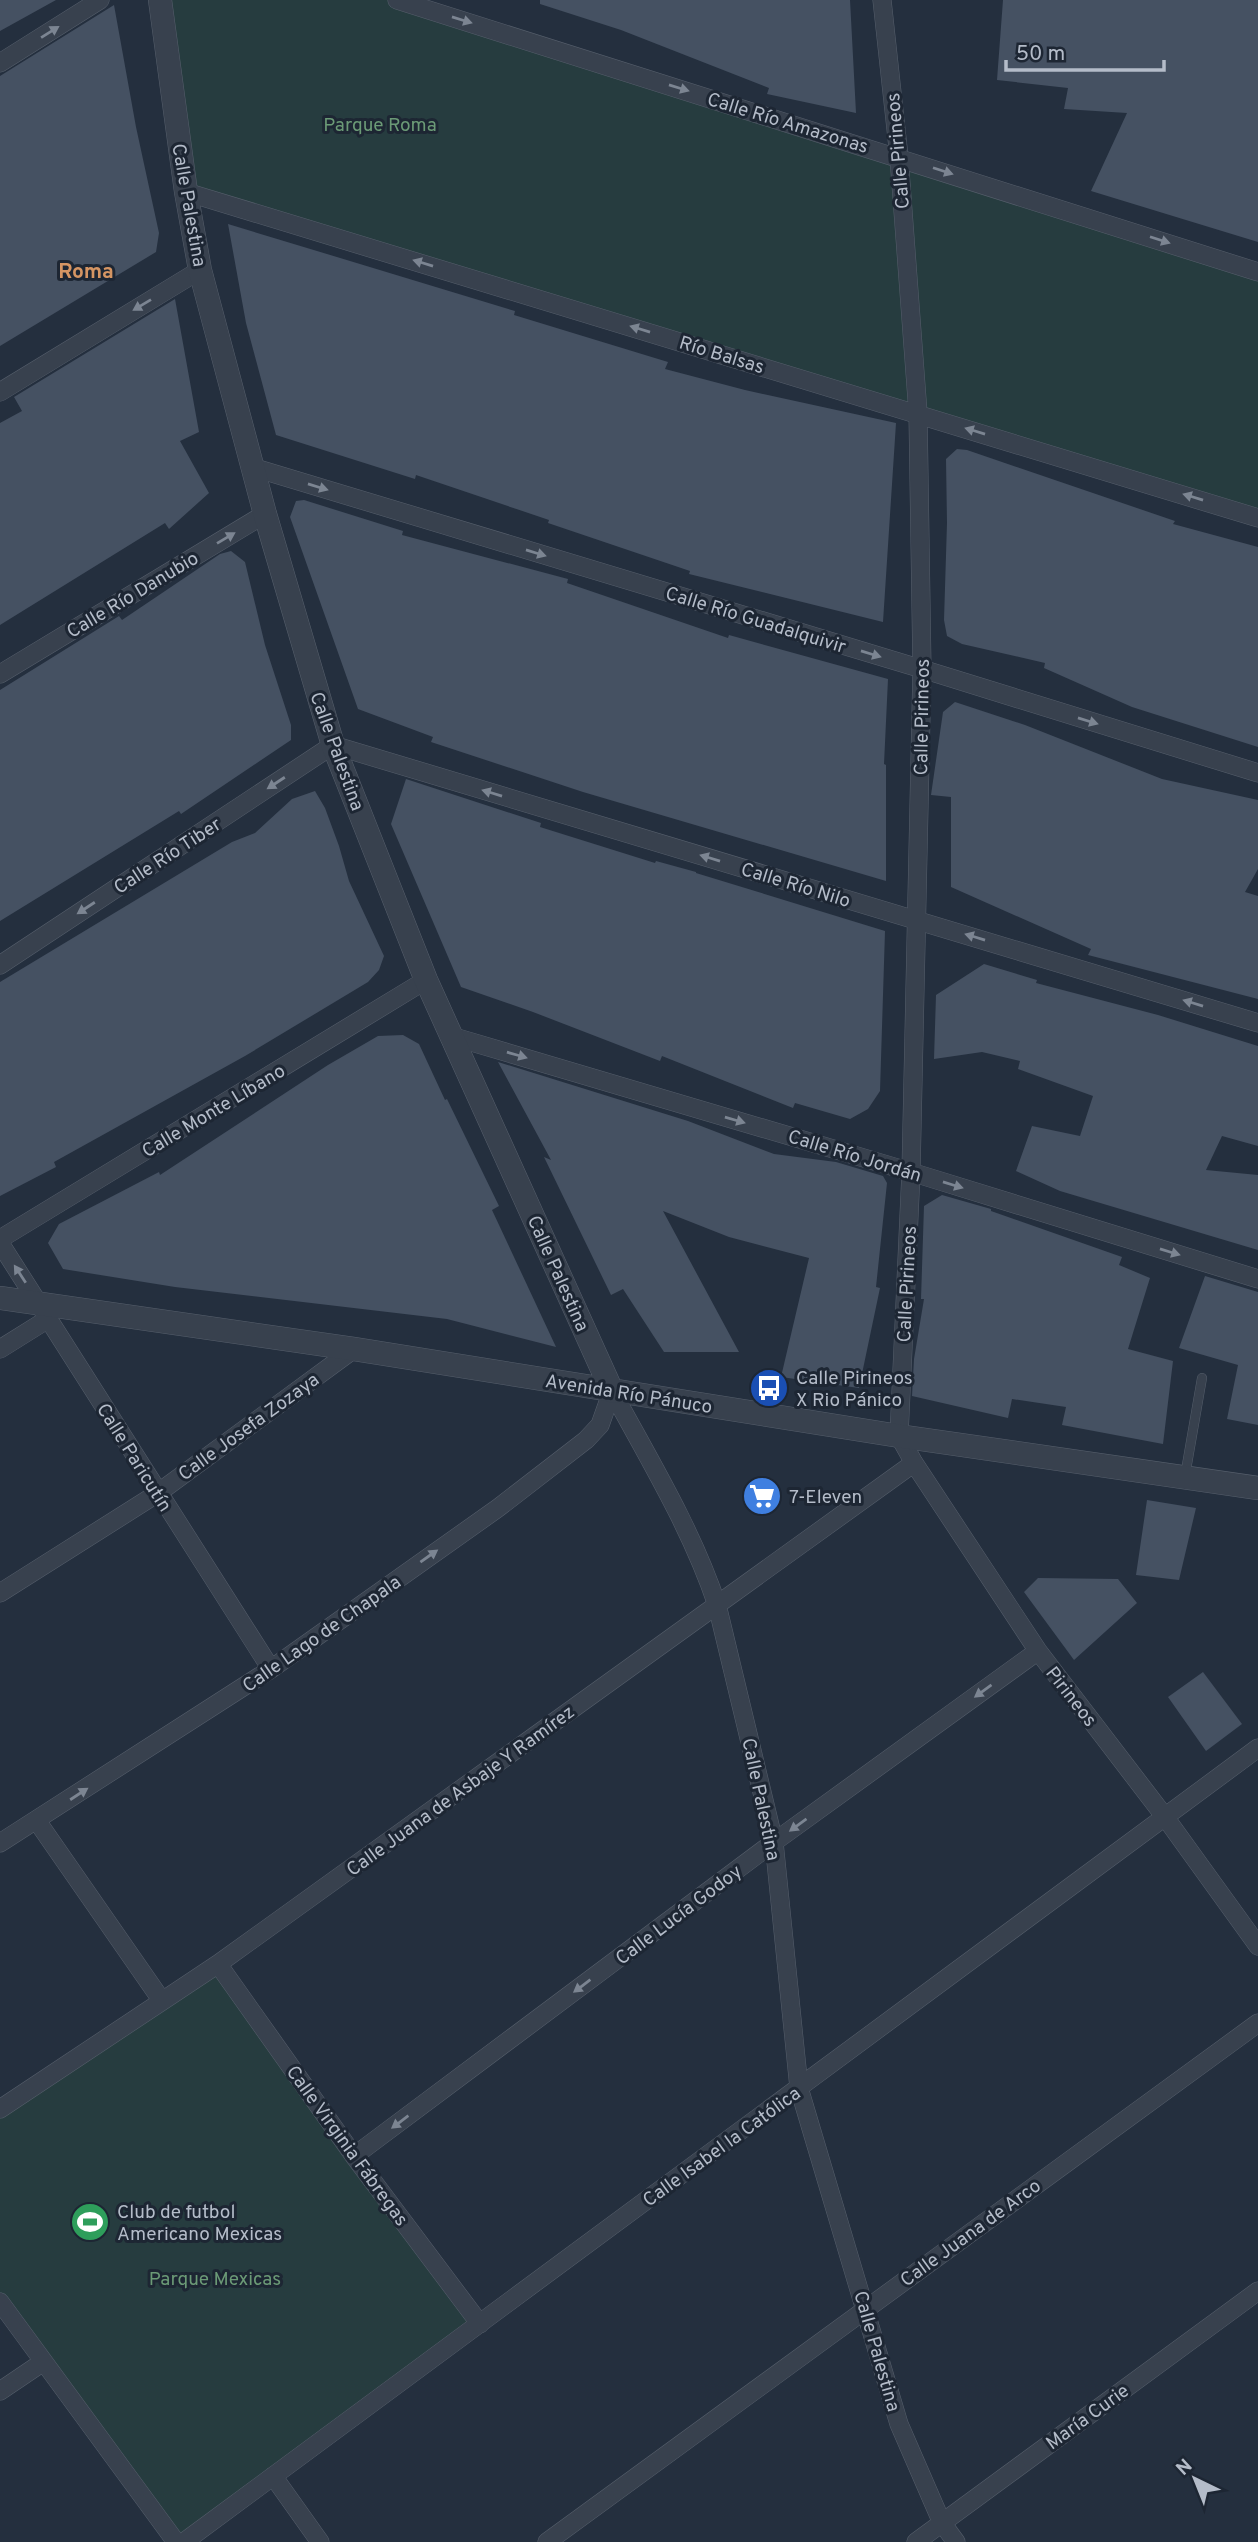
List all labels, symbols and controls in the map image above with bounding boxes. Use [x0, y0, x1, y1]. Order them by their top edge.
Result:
one-way arrow [452, 16, 473, 26]
one-way arrow [41, 25, 60, 38]
scale bar [1006, 28, 1164, 72]
text: 50 m [1016, 41, 1065, 68]
one-way arrow [669, 84, 690, 94]
street label: Calle Río Amazonas [704, 88, 871, 160]
street label: Calle Pirineos [882, 92, 916, 210]
park label: Parque Roma [323, 114, 437, 138]
street label: Calle Palestina [165, 142, 211, 269]
one-way arrow [933, 166, 954, 177]
one-way arrow [1149, 236, 1170, 246]
one-way arrow [412, 258, 433, 268]
district label: Roma [58, 259, 114, 286]
one-way arrow [132, 299, 151, 311]
one-way arrow [630, 324, 651, 334]
street label: Río Balsas [676, 332, 767, 380]
one-way arrow [965, 425, 986, 435]
one-way arrow [307, 483, 328, 493]
one-way arrow [1182, 491, 1203, 502]
one-way arrow [217, 531, 236, 544]
street label: Calle Río Danubio [63, 547, 203, 645]
one-way arrow [525, 548, 546, 558]
street label: Calle Río Guadalquivir [662, 582, 849, 660]
one-way arrow [860, 649, 881, 659]
street label: Calle Pirineos [910, 658, 936, 776]
street label: Calle Palestina [304, 689, 369, 814]
one-way arrow [1078, 716, 1099, 726]
one-way arrow [267, 776, 285, 790]
one-way arrow [481, 787, 502, 797]
street label: Calle Río Tiber [110, 813, 227, 900]
one-way arrow [699, 852, 720, 862]
street label: Calle Río Nilo [738, 858, 853, 914]
one-way arrow [77, 901, 95, 915]
one-way arrow [964, 932, 985, 942]
one-way arrow [1182, 998, 1203, 1008]
one-way arrow [507, 1051, 528, 1061]
street label: Calle Monte Líbano [138, 1059, 290, 1164]
one-way arrow [725, 1115, 746, 1125]
street label: Calle Río Jordán [785, 1125, 924, 1189]
one-way arrow [943, 1180, 964, 1190]
street label: Calle Palestina [521, 1212, 593, 1336]
street label: Calle Pirineos [893, 1225, 923, 1343]
one-way arrow [1160, 1247, 1181, 1258]
one-way arrow [13, 1264, 26, 1284]
bus stop icon: Calle Pirineos X Rio Pánico [748, 1367, 790, 1409]
place label: Calle Pirineos X Rio Pánico [796, 1367, 913, 1413]
street label: Calle Josefa Zozaya [174, 1368, 324, 1487]
street label: Avenida Río Pánuco [543, 1370, 714, 1420]
street label: Calle Paricutín [90, 1399, 176, 1517]
supermarket icon: 7-Eleven [741, 1475, 783, 1517]
place label: 7-Eleven [789, 1486, 862, 1510]
one-way arrow [420, 1549, 438, 1563]
street label: Calle Lago de Chapala [238, 1571, 406, 1698]
street label: Pirineos [1039, 1662, 1101, 1732]
one-way arrow [974, 1684, 992, 1698]
street label: Calle Juana de Asbaje Y Ramírez [342, 1701, 580, 1883]
street label: Calle Palestina [735, 1736, 785, 1863]
one-way arrow [69, 1788, 88, 1801]
one-way arrow [789, 1817, 807, 1831]
street label: Calle Lucía Godoy [611, 1860, 747, 1971]
one-way arrow [573, 1978, 591, 1992]
street label: Calle Virginia Fábregas [280, 2061, 413, 2231]
street label: Calle Isabel la Católica [638, 2082, 806, 2213]
one-way arrow [391, 2115, 409, 2129]
street label: Calle Juana de Arco [896, 2174, 1046, 2293]
sports icon: Club de futbol Americano Mexicas [69, 2201, 111, 2243]
place label: Club de futbol Americano Mexicas [117, 2201, 282, 2247]
park label: Parque Mexicas [149, 2268, 281, 2292]
street label: Calle Palestina [847, 2288, 905, 2415]
street label: María Curie [1042, 2379, 1135, 2456]
north arrow [1160, 2444, 1230, 2514]
text: N [1172, 2455, 1198, 2481]

